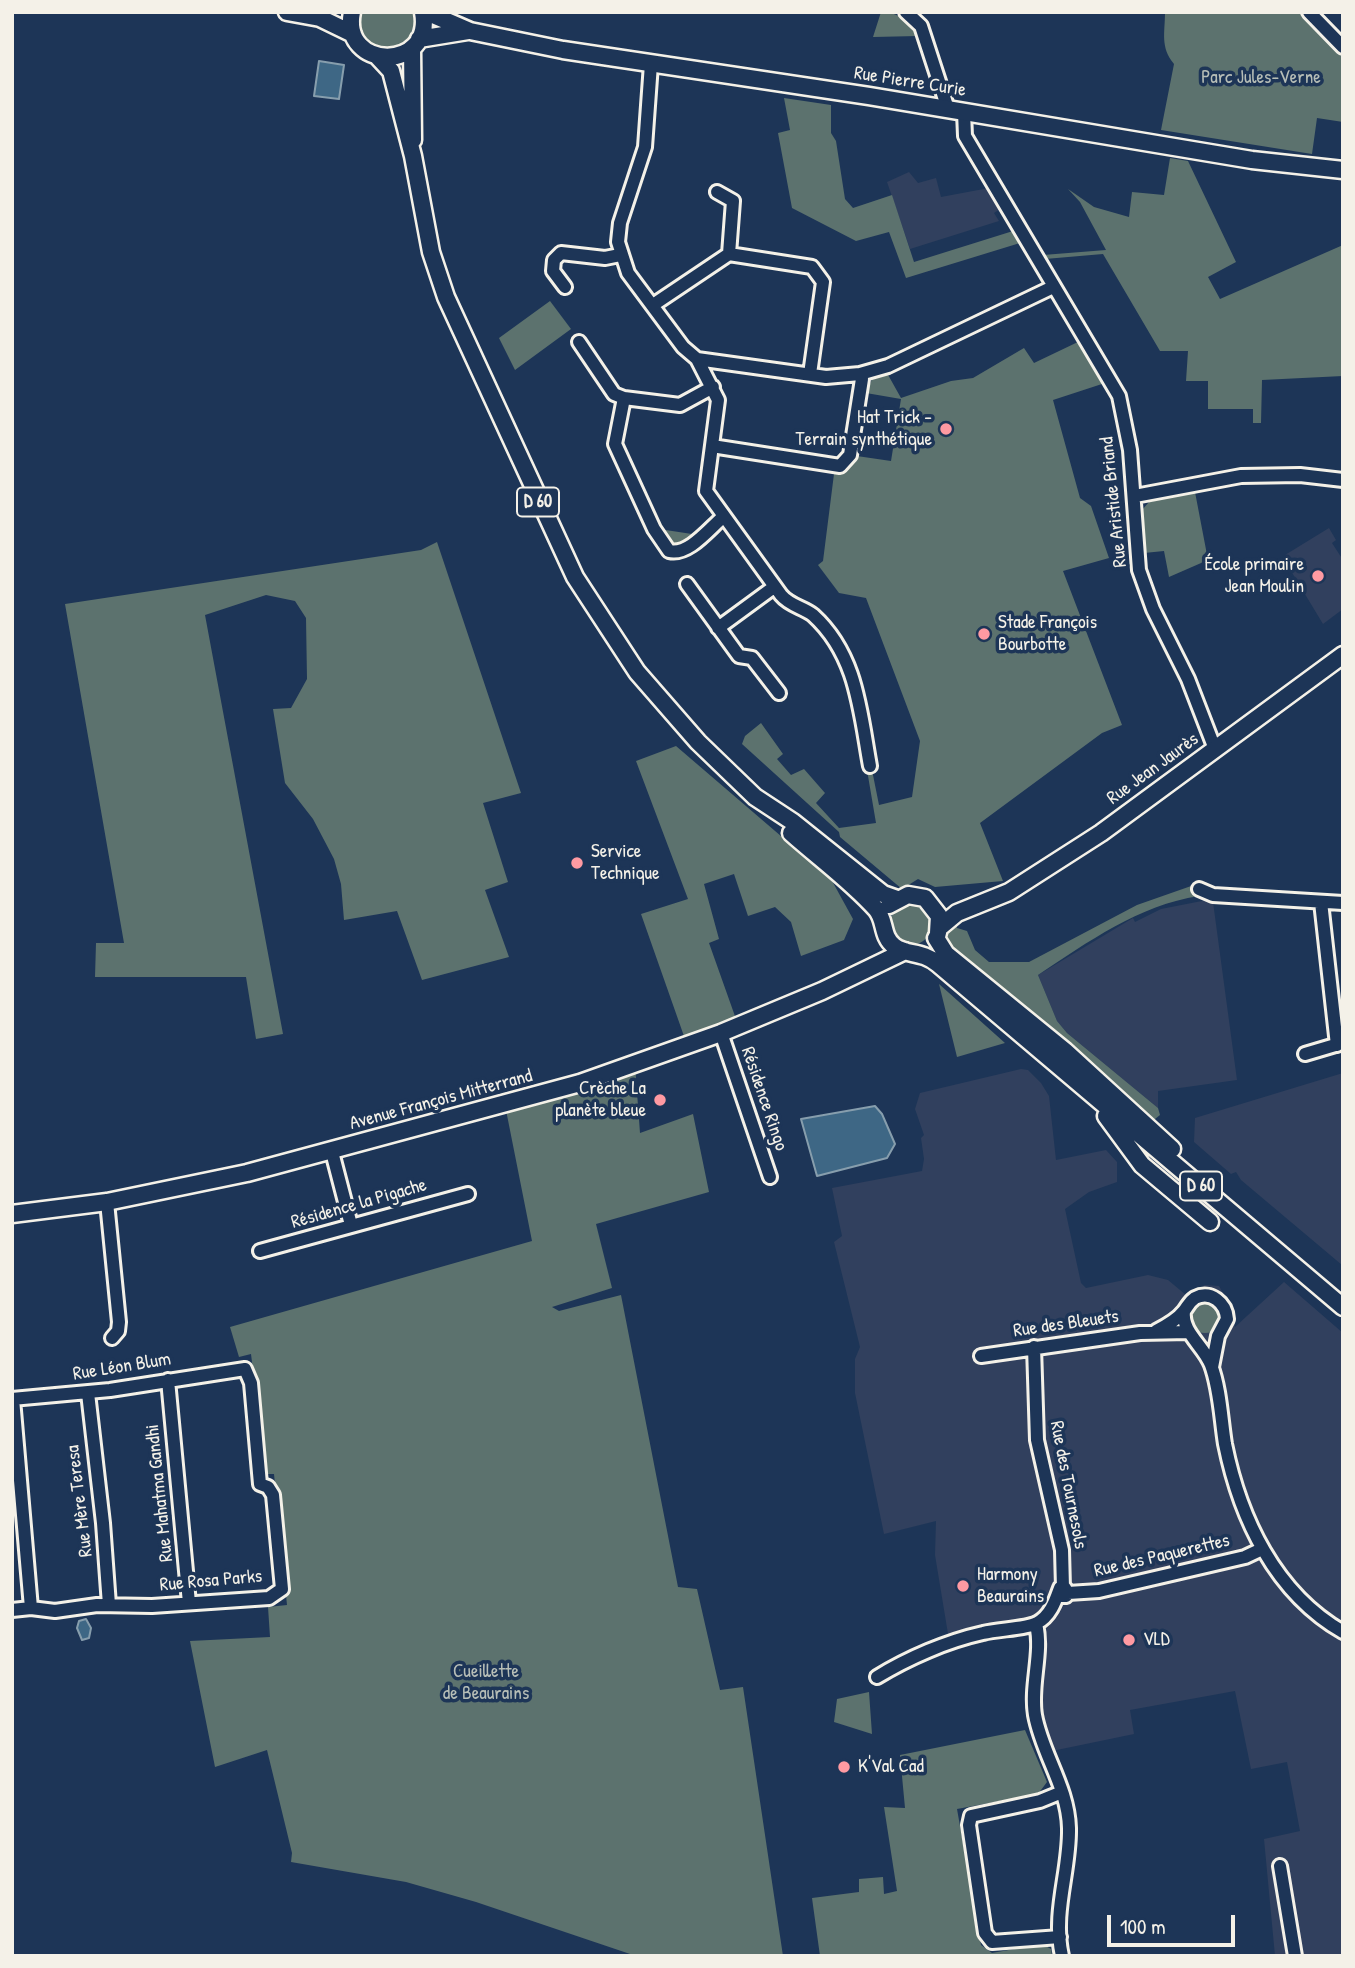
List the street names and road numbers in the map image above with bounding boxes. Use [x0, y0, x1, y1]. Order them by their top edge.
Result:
street label: Rue Pierre Curie [853, 62, 967, 102]
street label: Rue Aristide Briand [1096, 436, 1132, 568]
road number: D 60 [517, 488, 559, 516]
street label: Rue Jean Jaurès [1103, 728, 1203, 810]
street label: Résidence Ringo [736, 1044, 792, 1154]
street label: Avenue François Mitterrand [347, 1065, 535, 1135]
road number: D 60 [1180, 1171, 1222, 1200]
street label: Résidence la Pigache [289, 1174, 429, 1234]
street label: Rue des Bleuets [1012, 1305, 1120, 1343]
street label: Rue Léon Blum [72, 1348, 172, 1386]
street label: Rue des Tournesols [1044, 1419, 1092, 1551]
street label: Rue Mahatma Gandhi [141, 1423, 179, 1563]
street label: Rue Mère Teresa [62, 1444, 98, 1558]
street label: Rue des Paquerettes [1092, 1529, 1232, 1583]
street label: Rue Rosa Parks [159, 1565, 263, 1597]

